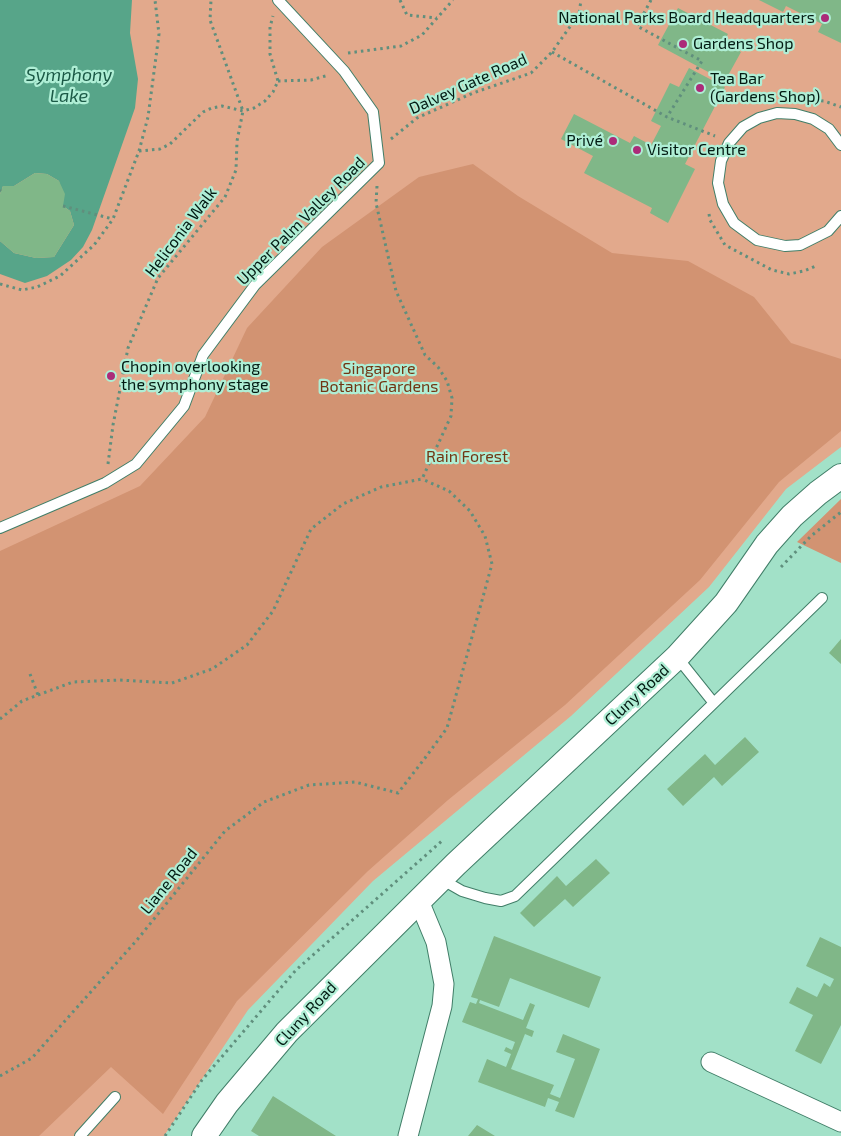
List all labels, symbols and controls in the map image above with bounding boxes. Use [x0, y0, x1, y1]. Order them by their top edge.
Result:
place label: National Parks Board Headquarters [558, 8, 815, 28]
marker: National Parks Board Headquarters [819, 12, 831, 24]
place label: Gardens Shop [693, 34, 793, 54]
marker: Gardens Shop [677, 38, 689, 50]
street label: Dalvey Gate Road [406, 49, 530, 119]
water label: Symphony Lake [26, 64, 112, 106]
place label: Tea Bar (Gardens Shop) [710, 69, 820, 107]
marker: Tea Bar (Gardens Shop) [694, 82, 706, 94]
place label: Privé [566, 131, 603, 151]
marker: Privé [607, 135, 619, 147]
place label: Visitor Centre [647, 140, 746, 160]
marker: Visitor Centre [631, 144, 643, 156]
street label: Upper Palm Valley Road [233, 153, 369, 289]
street label: Heliconia Walk [141, 183, 221, 281]
place label: Chopin overlooking the symphony stage [121, 357, 269, 395]
park label: Singapore Botanic Gardens [320, 359, 438, 397]
marker: Chopin overlooking the symphony stage [105, 370, 117, 382]
park label: Rain Forest [426, 447, 508, 467]
street label: Cluny Road [601, 660, 673, 730]
street label: Liane Road [137, 844, 201, 918]
street label: Cluny Road [271, 978, 341, 1050]

